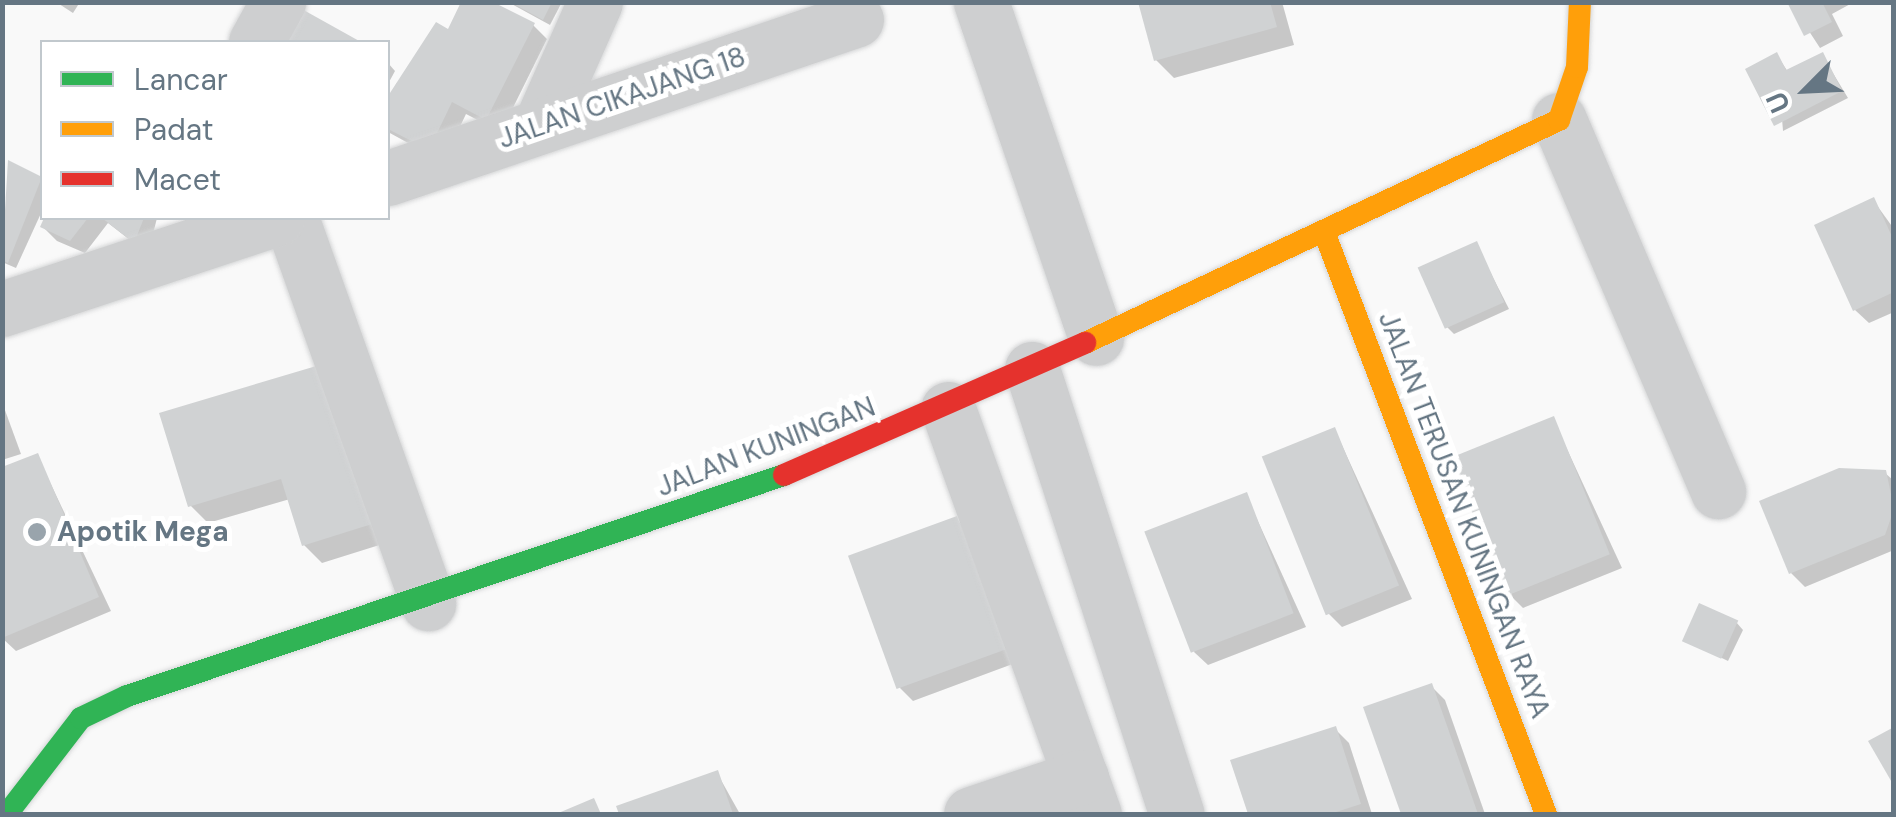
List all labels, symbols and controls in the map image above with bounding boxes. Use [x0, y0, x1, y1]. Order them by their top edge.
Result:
legend [40, 40, 390, 220]
street label: JALAN CIKAJANG 18 [494, 40, 750, 156]
north arrow [1756, 40, 1856, 140]
text: Lancar [134, 60, 228, 99]
text: U [1757, 86, 1799, 119]
text: Padat [134, 110, 214, 149]
text: Macet [134, 160, 221, 199]
street label: JALAN TERUSAN KUNINGAN RAYA [1371, 307, 1557, 723]
street label: JALAN KUNINGAN [652, 390, 880, 504]
place label: Apotik Mega [57, 515, 229, 549]
marker: Apotik Mega [26, 521, 48, 543]

